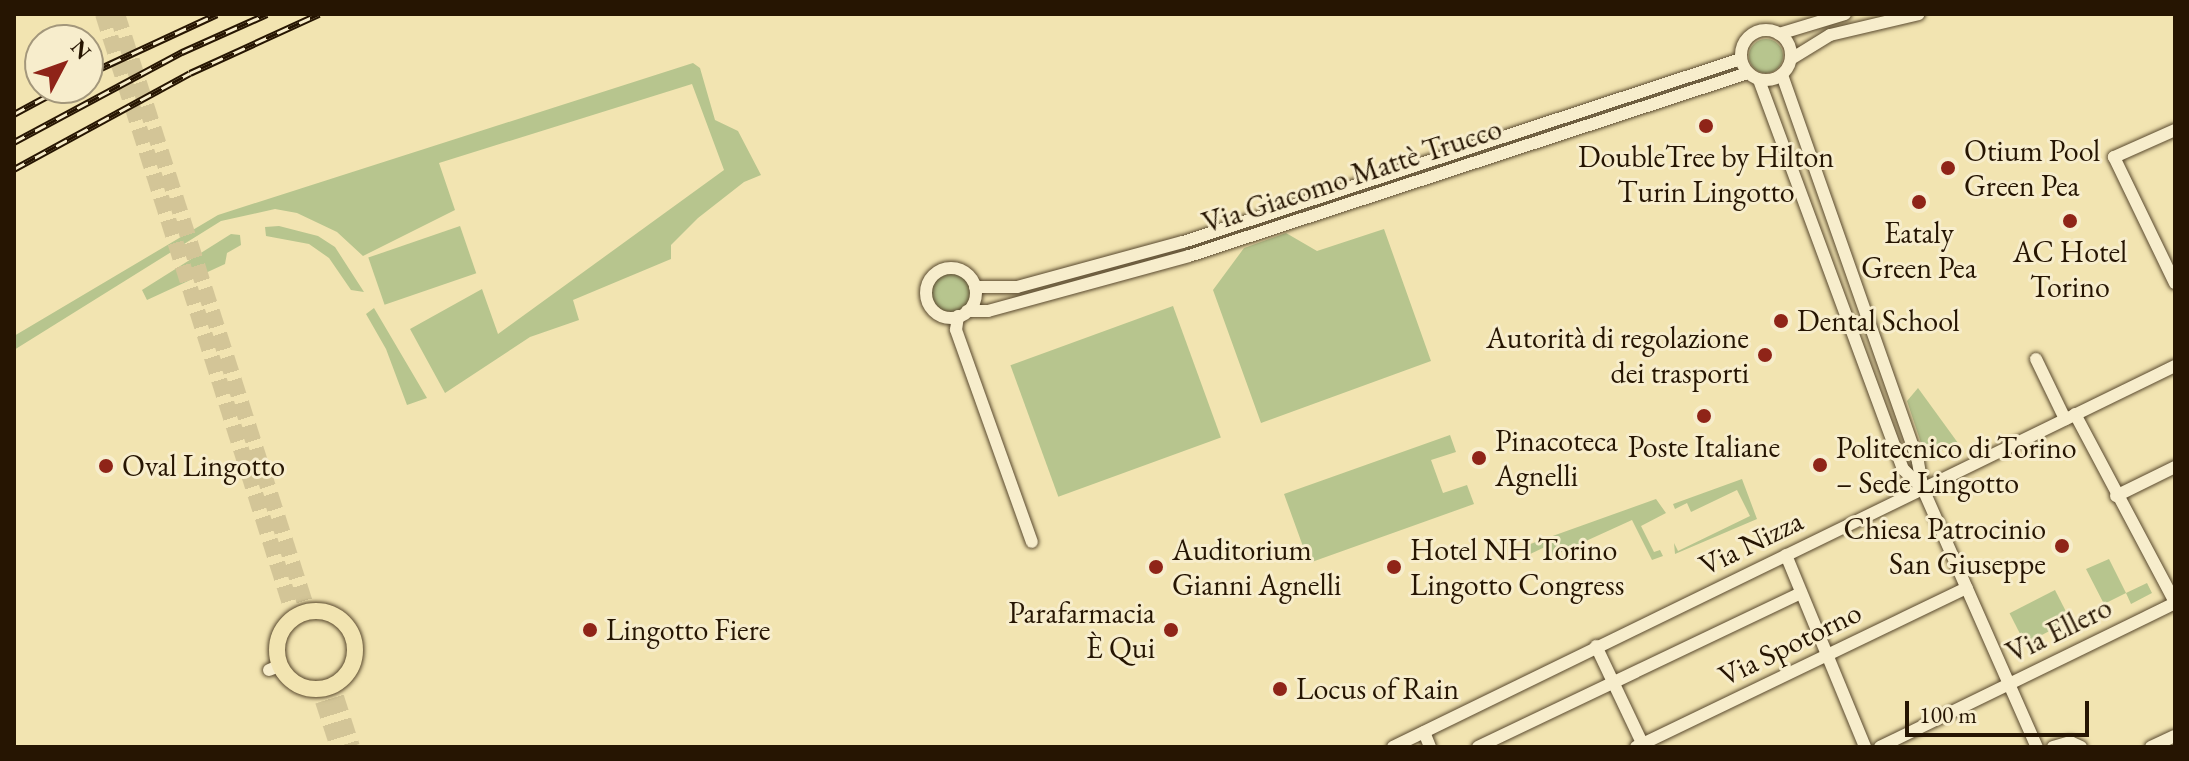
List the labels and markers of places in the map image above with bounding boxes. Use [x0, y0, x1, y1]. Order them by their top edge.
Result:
marker: DoubleTree by Hilton Turin Lingotto [1697, 117, 1715, 135]
place label: Otium Pool Green Pea [1964, 133, 2100, 204]
place label: DoubleTree by Hilton Turin Lingotto [1578, 139, 1834, 210]
marker: Otium Pool Green Pea [1939, 159, 1957, 177]
marker: Eataly Green Pea [1910, 193, 1928, 211]
marker: AC Hotel Torino [2061, 212, 2079, 230]
place label: Eataly Green Pea [1861, 215, 1977, 286]
place label: AC Hotel Torino [2013, 234, 2127, 304]
place label: Dental School [1797, 303, 1960, 339]
marker: Dental School [1772, 312, 1790, 330]
place label: Autorità di regolazione dei trasporti [1486, 320, 1749, 390]
marker: Autorità di regolazione dei trasporti [1756, 346, 1774, 364]
marker: Poste Italiane [1695, 407, 1713, 425]
place label: Pinacoteca Agnelli [1495, 423, 1618, 494]
place label: Poste Italiane [1628, 429, 1780, 465]
place label: Politecnico di Torino – Sede Lingotto [1836, 430, 2077, 500]
place label: Oval Lingotto [122, 448, 285, 484]
marker: Pinacoteca Agnelli [1470, 449, 1488, 467]
marker: Politecnico di Torino – Sede Lingotto [1811, 456, 1829, 474]
marker: Oval Lingotto [97, 457, 115, 475]
place label: Chiesa Patrocinio San Giuseppe [1844, 511, 2046, 582]
place label: Auditorium Gianni Agnelli [1172, 532, 1341, 602]
place label: Hotel NH Torino Lingotto Congress [1410, 532, 1624, 602]
marker: Chiesa Patrocinio San Giuseppe [2053, 537, 2071, 555]
marker: Auditorium Gianni Agnelli [1147, 558, 1165, 576]
marker: Hotel NH Torino Lingotto Congress [1385, 558, 1403, 576]
place label: Parafarmacia È Qui [1008, 595, 1155, 666]
place label: Lingotto Fiere [606, 612, 770, 648]
marker: Lingotto Fiere [581, 621, 599, 639]
marker: Parafarmacia È Qui [1162, 621, 1180, 639]
place label: Locus of Rain [1296, 671, 1459, 707]
marker: Locus of Rain [1271, 680, 1289, 698]

